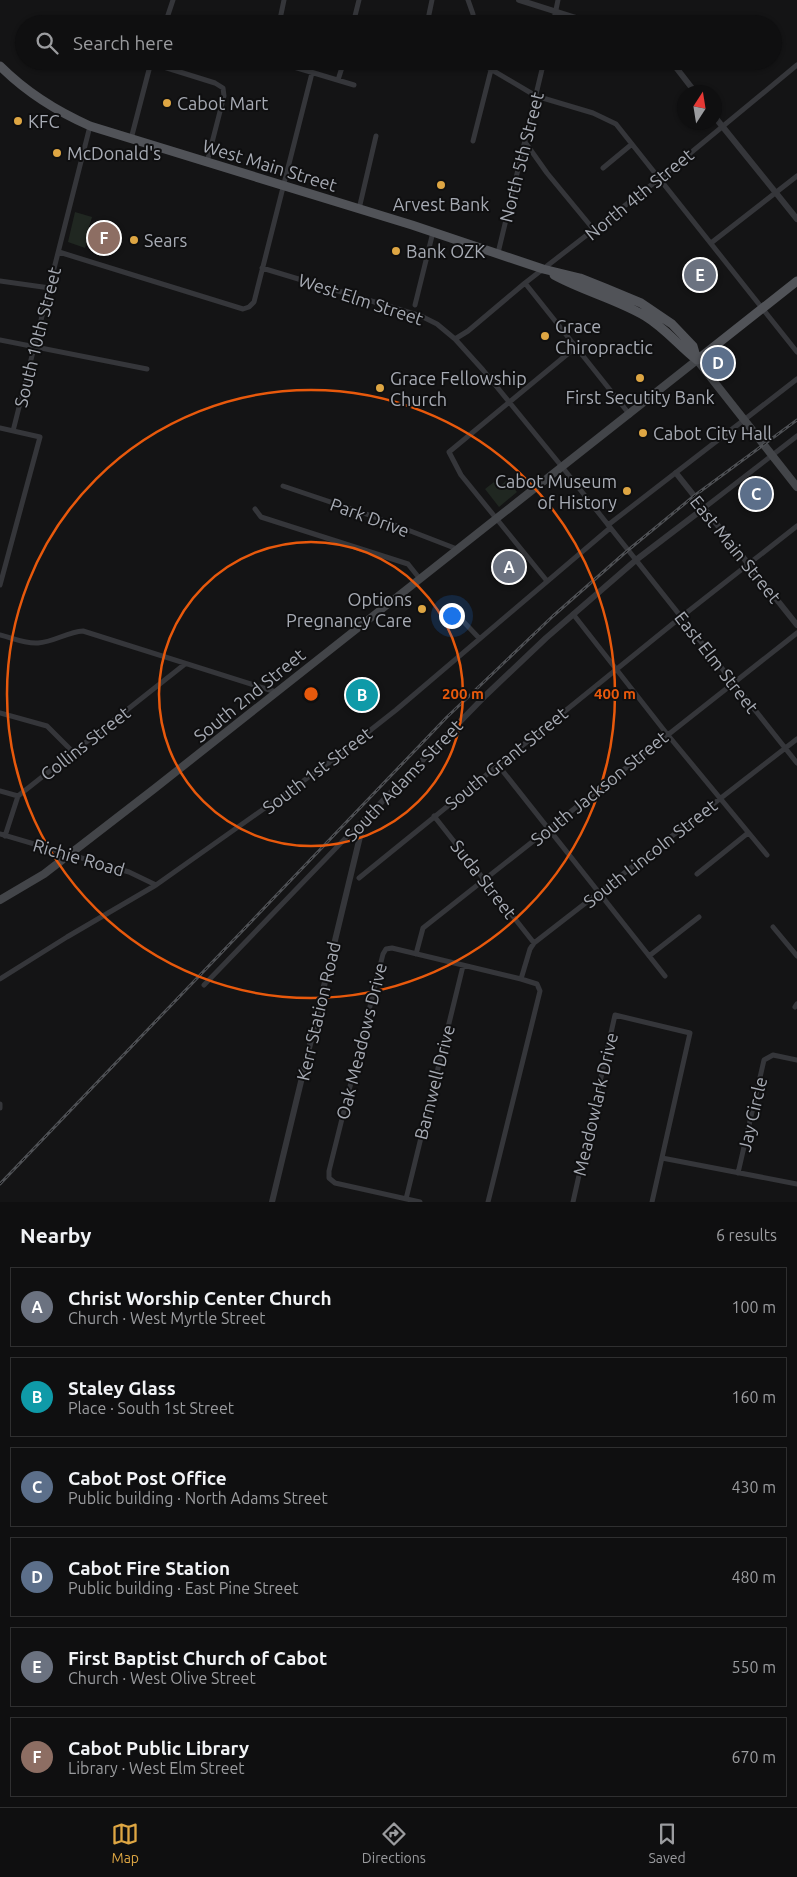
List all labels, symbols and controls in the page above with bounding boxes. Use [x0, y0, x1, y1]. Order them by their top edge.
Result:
search box [15, 15, 782, 70]
icon: search [33, 29, 61, 57]
text: Search here [73, 32, 173, 54]
north arrow [677, 85, 722, 130]
street label: North 5th Street [495, 90, 547, 224]
place label: Cabot Mart [177, 93, 268, 113]
marker: Cabot Mart [161, 97, 173, 109]
place label: KFC [28, 111, 59, 131]
marker: KFC [12, 115, 24, 127]
street label: West Main Street [200, 135, 340, 195]
place label: McDonald's [67, 143, 161, 163]
street label: North 4th Street [581, 144, 697, 244]
marker: McDonald's [51, 147, 63, 159]
marker: Arvest Bank [435, 179, 447, 191]
place label: Arvest Bank [393, 194, 489, 214]
pin: F [88, 219, 120, 257]
place label: Sears [144, 230, 187, 250]
marker: Sears [128, 234, 140, 246]
place label: Bank OZK [406, 241, 485, 261]
marker: Bank OZK [390, 245, 402, 257]
pin: E [684, 256, 716, 294]
street label: South 10th Street [10, 265, 64, 409]
street label: West Elm Street [296, 269, 426, 329]
place label: Grace Chiropractic [555, 316, 653, 357]
marker: Grace Chiropractic [539, 330, 551, 342]
pin: D [702, 344, 734, 382]
place label: Grace Fellowship Church [390, 368, 527, 409]
marker: First Secutity Bank [634, 372, 646, 384]
marker: Grace Fellowship Church [374, 382, 386, 394]
place label: First Secutity Bank [565, 387, 715, 407]
place label: Cabot City Hall [653, 423, 772, 443]
marker: Cabot City Hall [637, 427, 649, 439]
place label: Cabot Museum of History [495, 471, 617, 512]
pin: C [740, 475, 772, 513]
marker: Cabot Museum of History [621, 485, 633, 497]
street label: East Main Street [687, 491, 785, 607]
street label: Park Drive [328, 494, 412, 540]
pin: A [493, 548, 525, 586]
place label: Options Pregnancy Care [286, 589, 412, 630]
marker: Options Pregnancy Care [416, 603, 428, 615]
your location [439, 603, 465, 629]
street label: East Elm Street [671, 607, 763, 717]
street label: South 2nd Street [189, 644, 309, 746]
pin: B [346, 676, 378, 714]
centre of rings [302, 685, 320, 703]
text: 200 m [442, 685, 484, 702]
text: 400 m [594, 685, 636, 702]
street label: Collins Street [36, 702, 134, 784]
street label: South Grant Street [441, 703, 571, 813]
street label: South Adams Street [340, 715, 466, 845]
street label: South 1st Street [259, 723, 375, 817]
street label: South Jackson Street [527, 727, 671, 849]
street label: South Lincoln Street [579, 795, 721, 911]
street label: Richie Road [31, 834, 127, 880]
street label: Suda Street [447, 836, 521, 922]
street label: Kerr Station Road [292, 940, 344, 1082]
street label: Oak Meadows Drive [332, 961, 390, 1121]
street label: Barnwell Drive [410, 1022, 458, 1142]
street label: Meadowlark Drive [569, 1030, 621, 1178]
street label: Jay Circle [734, 1075, 770, 1153]
text: Nearby [20, 1223, 91, 1247]
text: 6 results [716, 1226, 777, 1244]
text: Christ Worship Center Church [68, 1287, 332, 1309]
text: A [31, 1298, 43, 1316]
text: 100 m [731, 1298, 776, 1316]
text: Church · West Myrtle Street [68, 1309, 266, 1327]
text: Staley Glass [68, 1377, 176, 1399]
text: B [32, 1388, 42, 1406]
text: 160 m [731, 1388, 776, 1406]
text: Place · South 1st Street [68, 1399, 234, 1417]
text: Cabot Post Office [68, 1467, 227, 1489]
text: C [32, 1478, 42, 1496]
text: 430 m [731, 1478, 776, 1496]
text: Public building · North Adams Street [68, 1489, 328, 1507]
text: Cabot Fire Station [68, 1557, 230, 1579]
text: D [31, 1568, 43, 1586]
text: 480 m [731, 1568, 776, 1586]
text: Public building · East Pine Street [68, 1579, 299, 1597]
text: First Baptist Church of Cabot [68, 1647, 327, 1669]
text: E [32, 1658, 42, 1676]
text: 550 m [731, 1658, 776, 1676]
text: Church · West Olive Street [68, 1669, 256, 1687]
text: Cabot Public Library [68, 1737, 249, 1759]
text: F [33, 1748, 42, 1766]
text: 670 m [731, 1748, 776, 1766]
text: Library · West Elm Street [68, 1759, 245, 1777]
tab: Map [111, 1820, 139, 1866]
tab: Directions [362, 1820, 426, 1866]
tab: Saved [648, 1820, 686, 1866]

